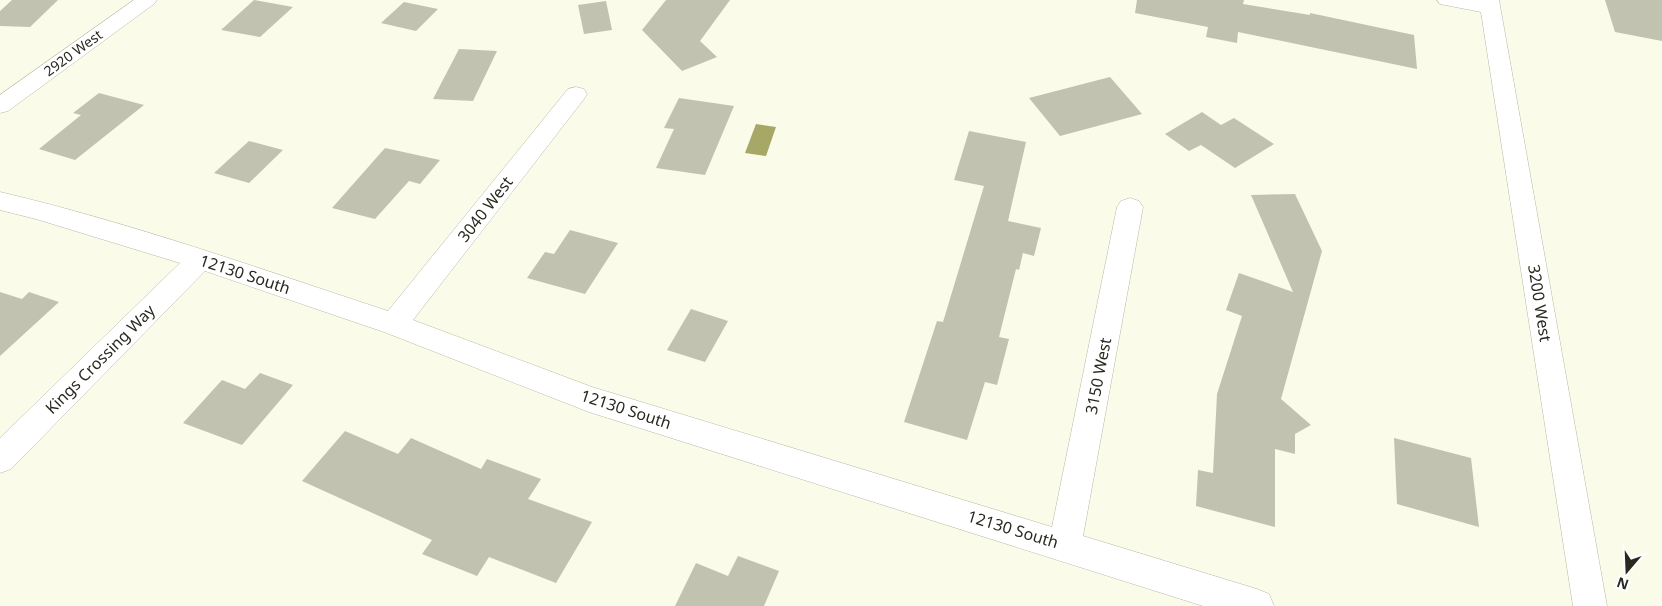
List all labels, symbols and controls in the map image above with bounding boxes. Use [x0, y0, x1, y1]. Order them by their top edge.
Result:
street label: 2920 West [40, 25, 106, 80]
street label: 3040 West [452, 171, 518, 246]
street label: 12130 South [197, 249, 293, 299]
street label: 3200 West [1523, 263, 1557, 343]
street label: Kings Crossing Way [40, 299, 160, 419]
street label: 3150 West [1080, 336, 1116, 416]
street label: 12130 South [578, 384, 674, 434]
street label: 12130 South [965, 505, 1061, 553]
north arrow [1602, 546, 1652, 596]
text: N [1614, 573, 1631, 595]

